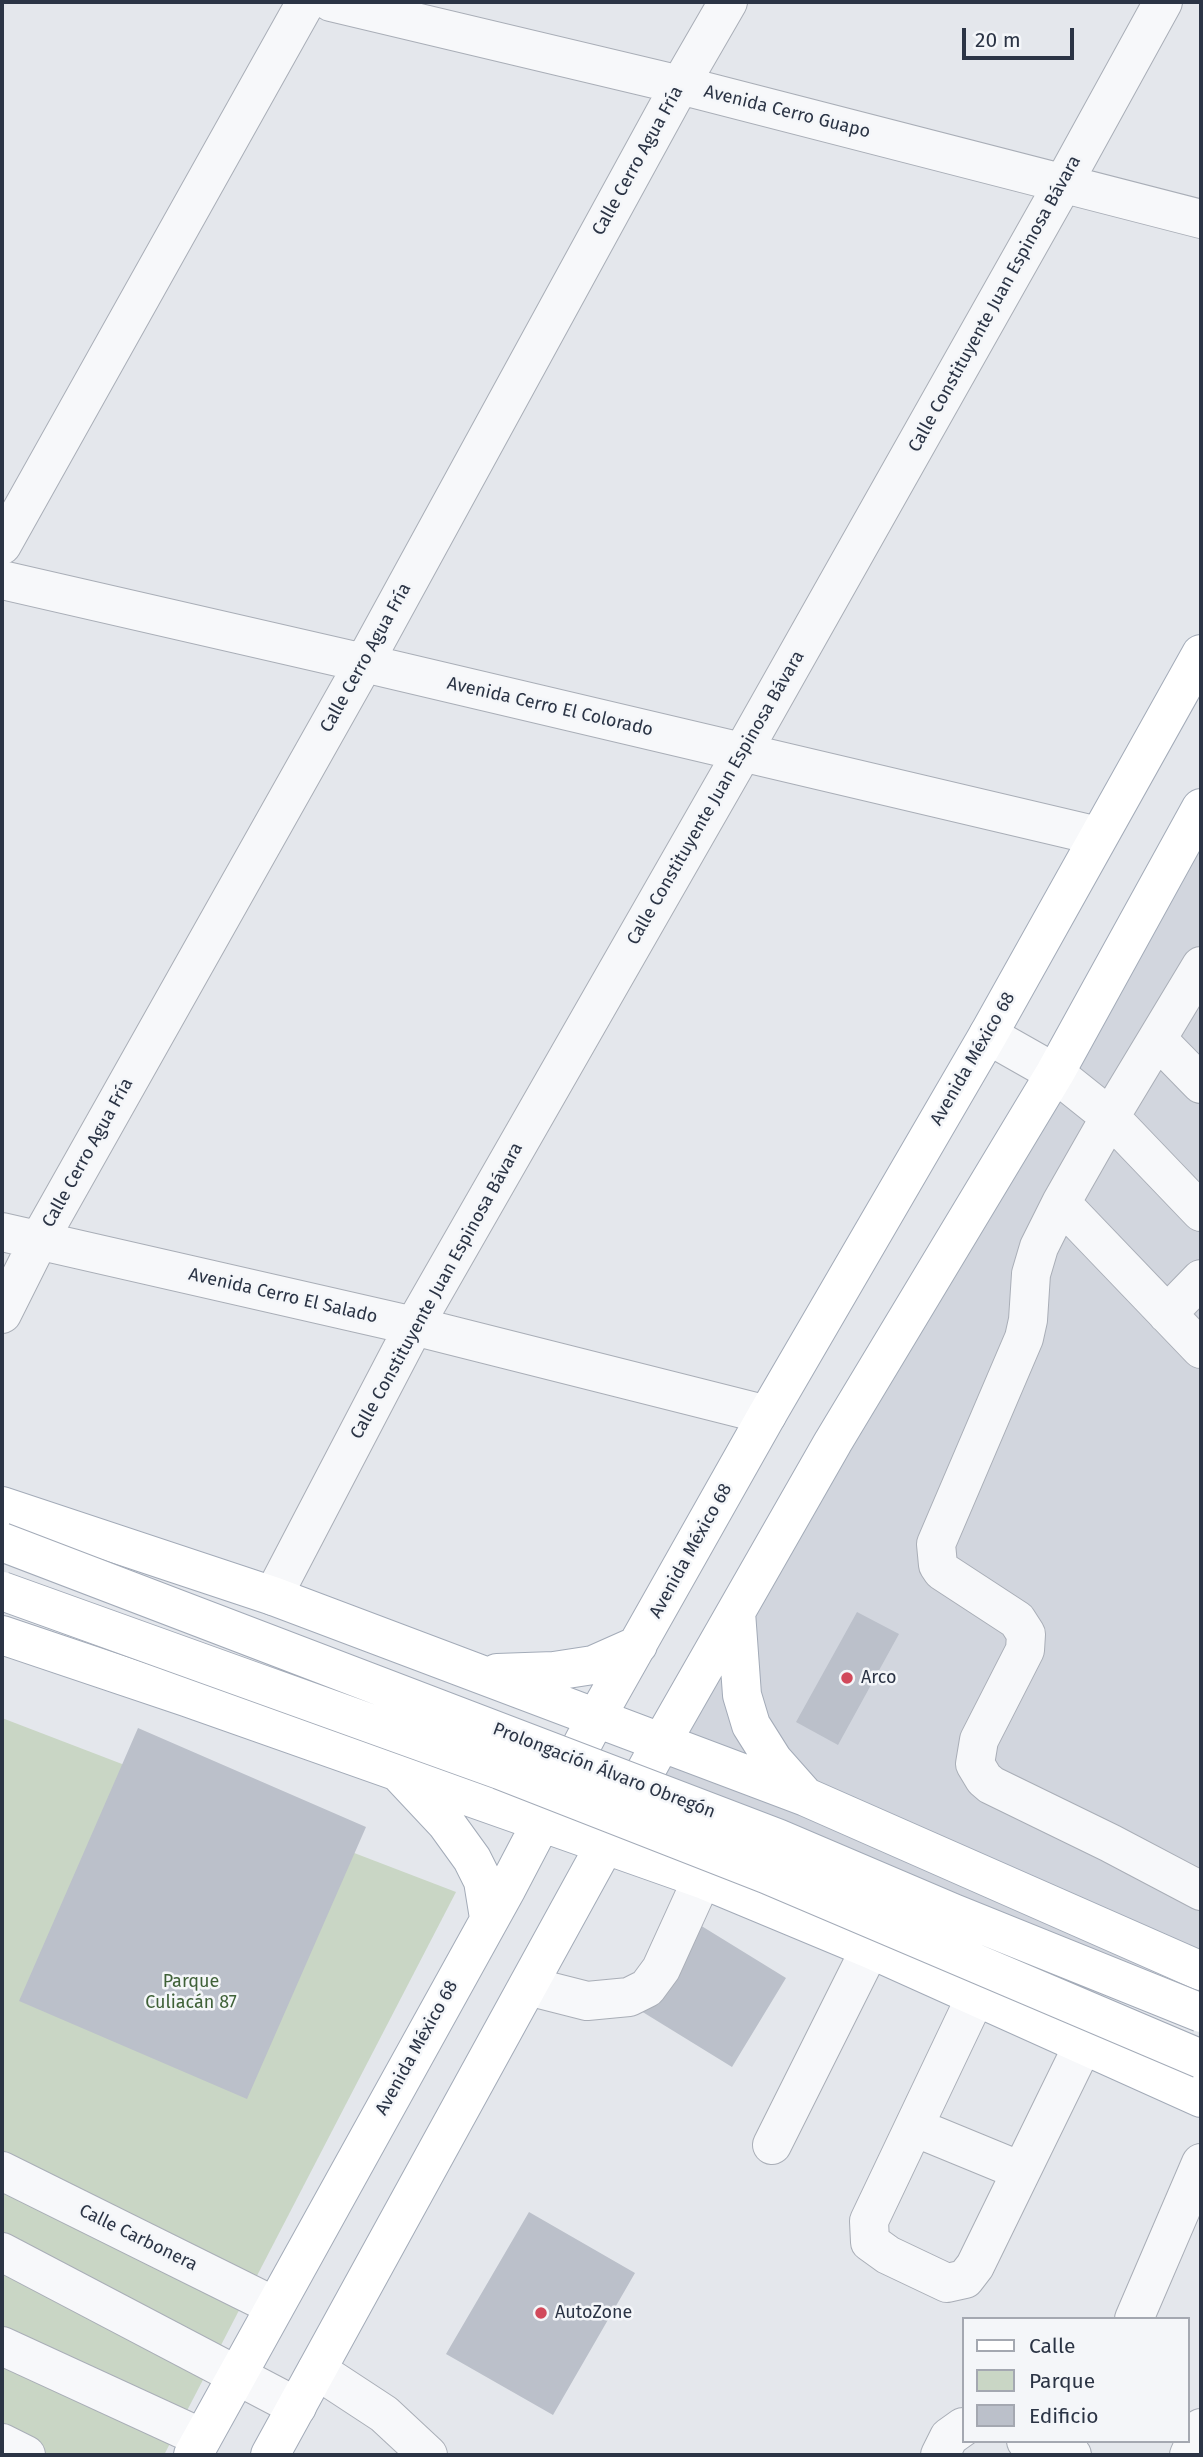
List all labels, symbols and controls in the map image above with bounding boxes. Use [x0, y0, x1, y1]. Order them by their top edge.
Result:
scale bar [965, 14, 1077, 58]
text: 20 m [975, 27, 1021, 53]
street label: Avenida Cerro Guapo [701, 81, 873, 143]
street label: Calle Cerro Agua Fría [588, 83, 688, 239]
street label: Calle Constituyente Juan Espinosa Bávara [904, 152, 1086, 456]
street label: Calle Cerro Agua Fría [316, 580, 416, 736]
street label: Calle Constituyente Juan Espinosa Bávara [623, 647, 809, 949]
street label: Avenida Cerro El Colorado [445, 673, 655, 741]
street label: Avenida México 68 [926, 988, 1020, 1130]
street label: Calle Cerro Agua Fría [38, 1075, 138, 1231]
street label: Calle Constituyente Juan Espinosa Bávara [346, 1139, 528, 1443]
street label: Avenida Cerro El Salado [186, 1264, 380, 1328]
street label: Avenida México 68 [645, 1480, 737, 1622]
place label: Arco [861, 1667, 896, 1689]
marker: Arco [839, 1670, 855, 1686]
street label: Prolongación Álvaro Obregón [490, 1719, 718, 1823]
park label: Parque Culiacán 87 [145, 1971, 237, 2014]
street label: Avenida México 68 [371, 1977, 463, 2119]
street label: Calle Carbonera [75, 2200, 201, 2276]
place label: AutoZone [555, 2302, 632, 2324]
marker: AutoZone [533, 2305, 549, 2321]
legend [962, 2317, 1189, 2443]
text: Calle [1029, 2333, 1075, 2359]
text: Parque [1029, 2368, 1095, 2394]
text: Edificio [1029, 2403, 1099, 2429]

